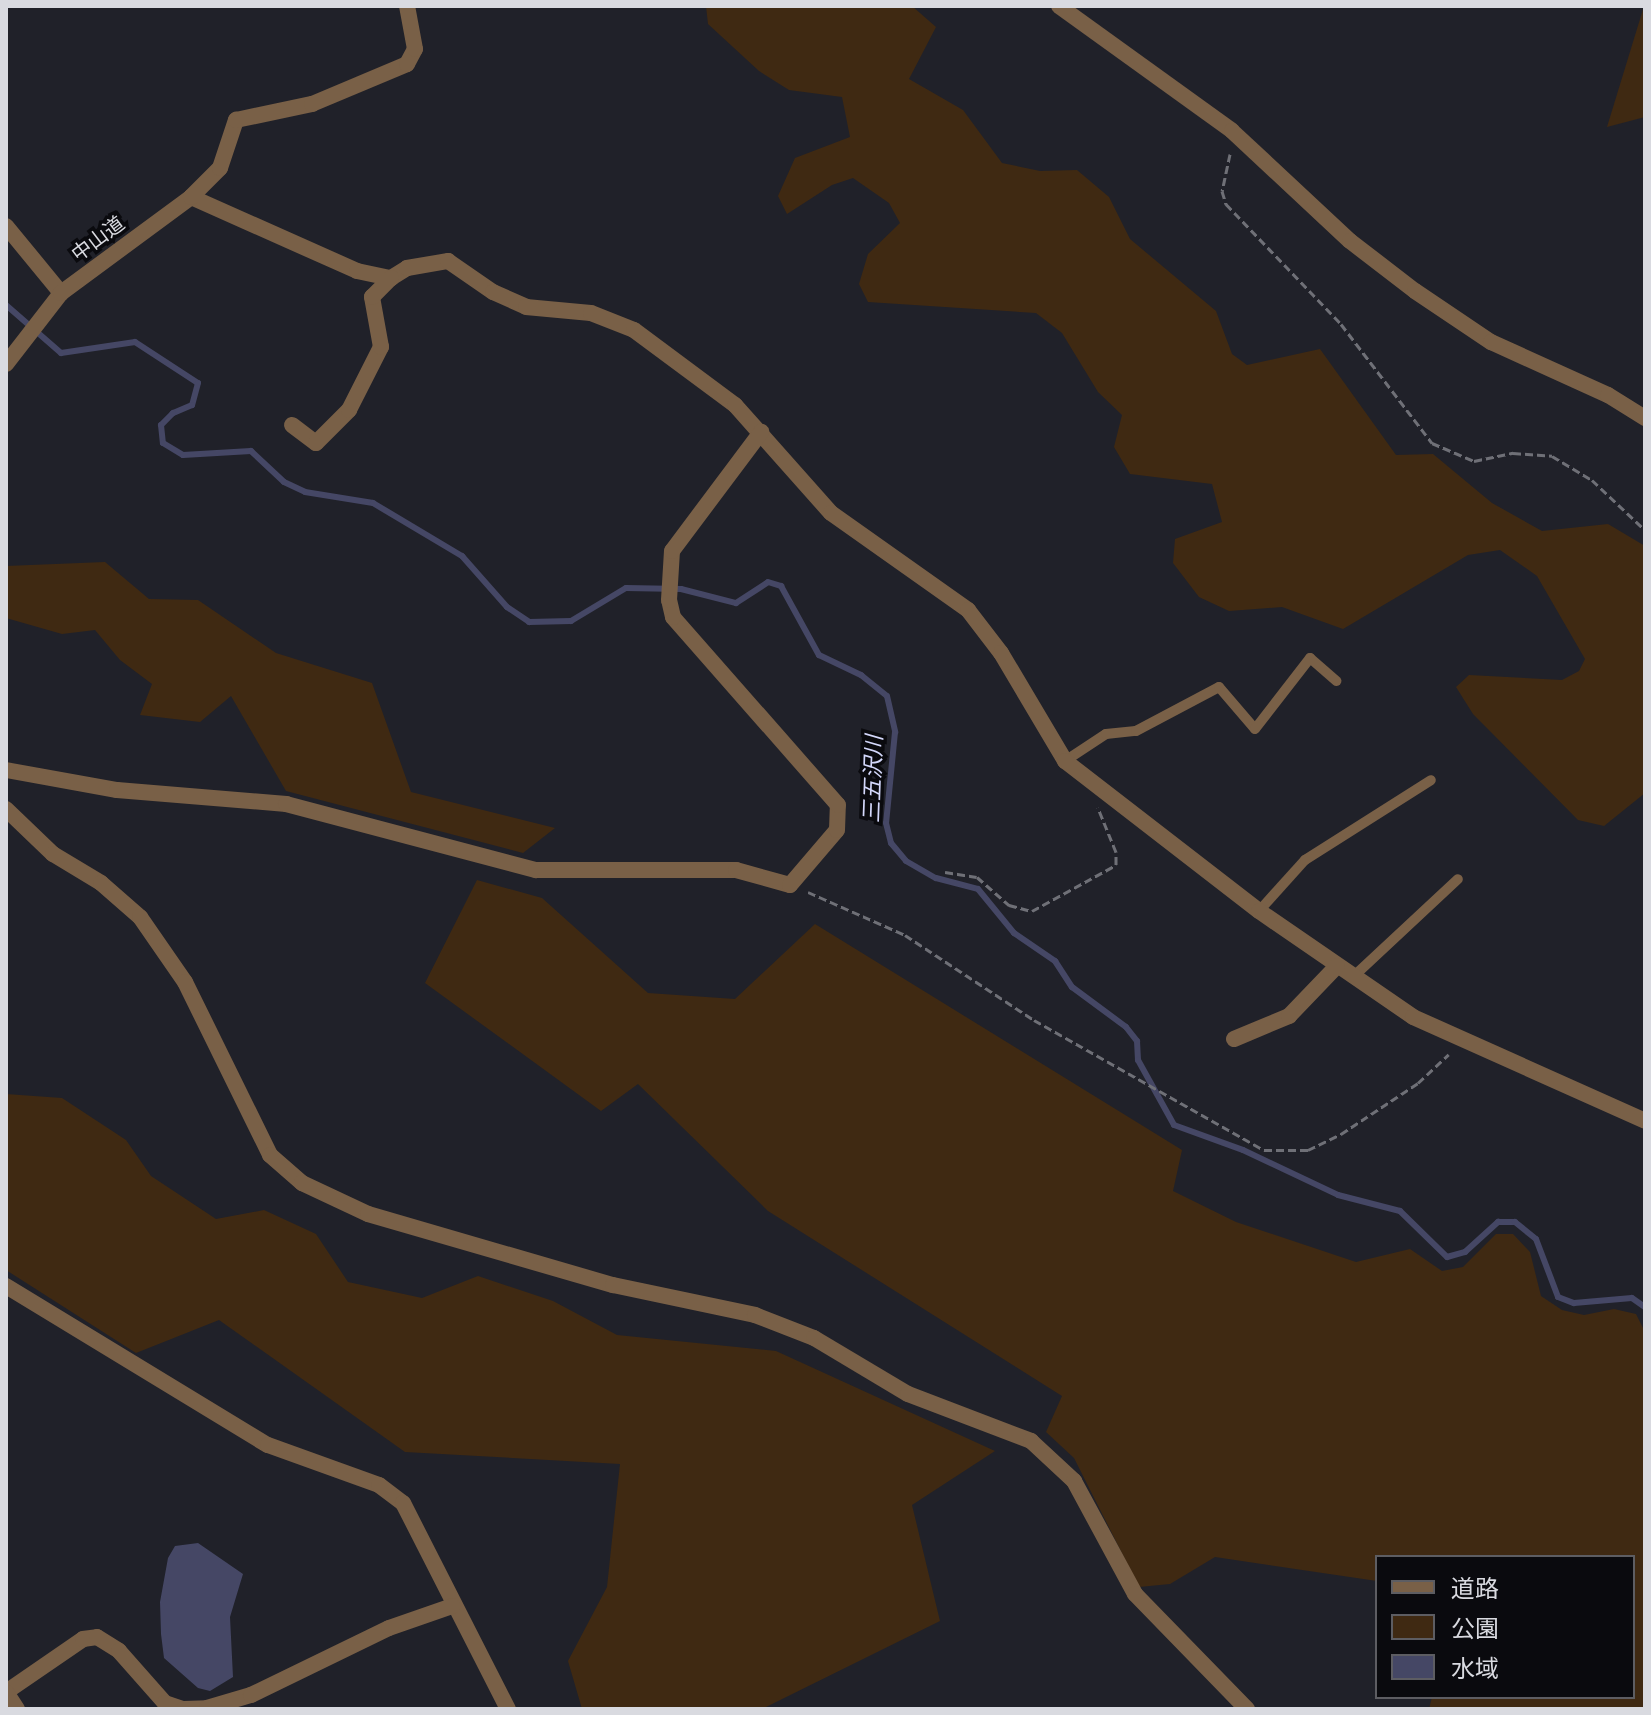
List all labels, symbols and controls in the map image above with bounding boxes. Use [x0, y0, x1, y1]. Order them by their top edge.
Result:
street label: 中山道 [67, 211, 129, 267]
water label: 三五沢川 [858, 735, 888, 823]
legend [1375, 1555, 1635, 1699]
text: 道路 [1451, 1572, 1499, 1605]
text: 公園 [1451, 1612, 1499, 1645]
text: 水域 [1451, 1652, 1499, 1685]

